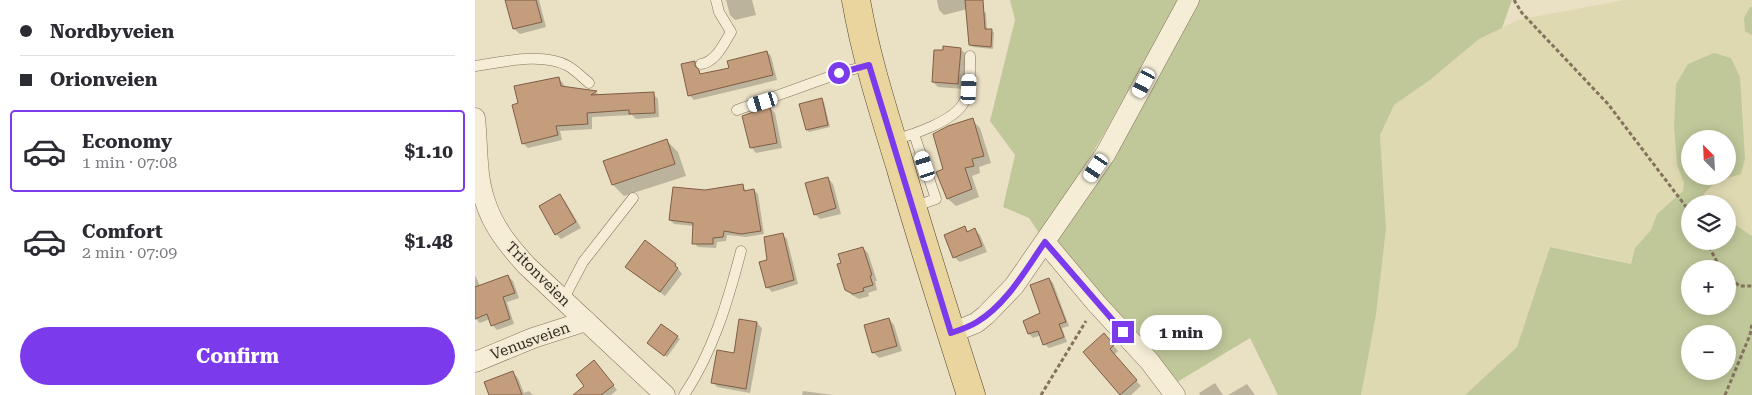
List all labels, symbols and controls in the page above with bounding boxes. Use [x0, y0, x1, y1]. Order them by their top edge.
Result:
text: Nordbyveien [50, 20, 174, 43]
route start [828, 62, 850, 84]
car [1130, 66, 1157, 100]
text: Orionveien [50, 68, 157, 91]
car [960, 74, 977, 104]
car [746, 90, 779, 114]
icon: car [22, 129, 67, 174]
text: Economy [82, 130, 172, 153]
north arrow [1681, 130, 1736, 185]
map controls [1681, 130, 1736, 380]
text: $1.10 [404, 140, 453, 163]
car [913, 149, 936, 183]
car [1081, 151, 1110, 185]
text: 1 min · 07:08 [82, 153, 177, 172]
button: layers [1681, 195, 1736, 250]
icon: car [22, 219, 67, 264]
text: Comfort [82, 220, 163, 243]
text: $1.48 [404, 230, 453, 253]
street label: Tritonveien [502, 238, 574, 310]
text: 2 min · 07:09 [82, 243, 177, 262]
button: + [1681, 260, 1736, 315]
callout: 1 min [1141, 314, 1223, 350]
street label: Venusveien [488, 318, 572, 364]
route end [1112, 321, 1134, 343]
text: 1 min [1159, 323, 1203, 342]
button: − [1681, 325, 1736, 380]
button: Confirm [20, 327, 455, 385]

